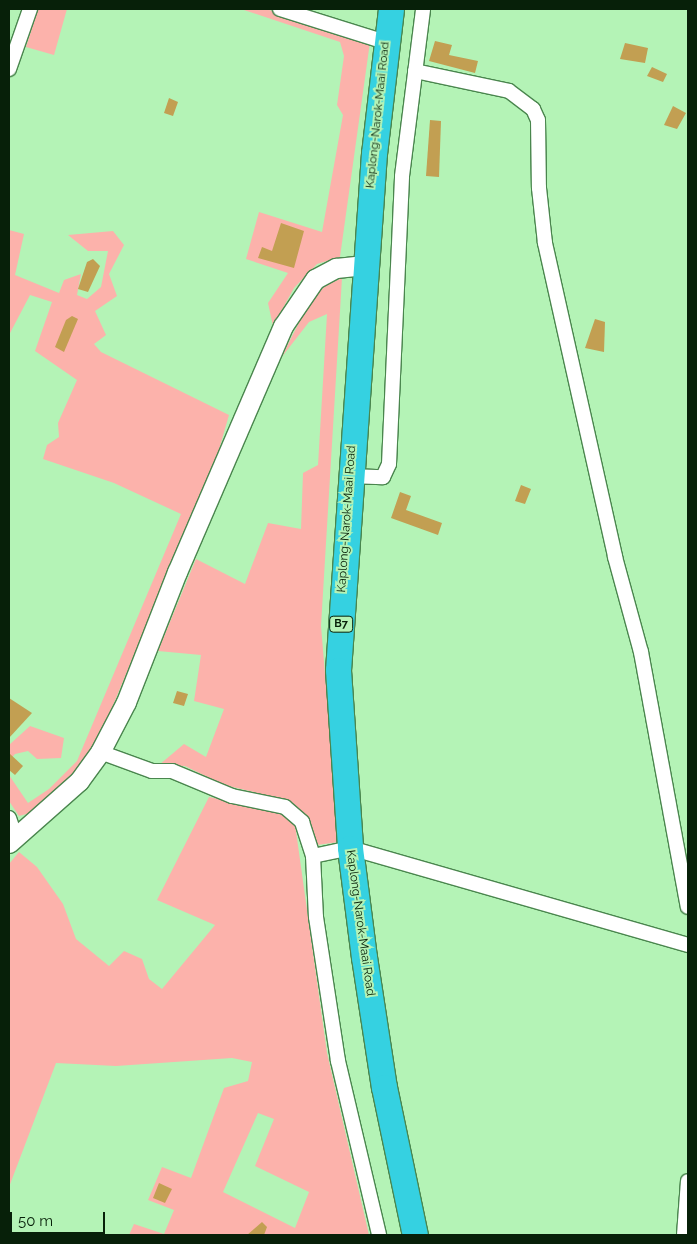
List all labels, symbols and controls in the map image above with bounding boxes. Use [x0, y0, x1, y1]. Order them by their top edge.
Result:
street label: Kaplong-Narok-Maai Road [363, 41, 393, 189]
street label: Kaplong-Narok-Maai Road [335, 445, 359, 593]
road number: B7 [328, 616, 354, 632]
street label: Kaplong-Narok-Maai Road [343, 849, 377, 997]
scale bar [12, 1202, 108, 1234]
text: 50 m [18, 1212, 53, 1230]

